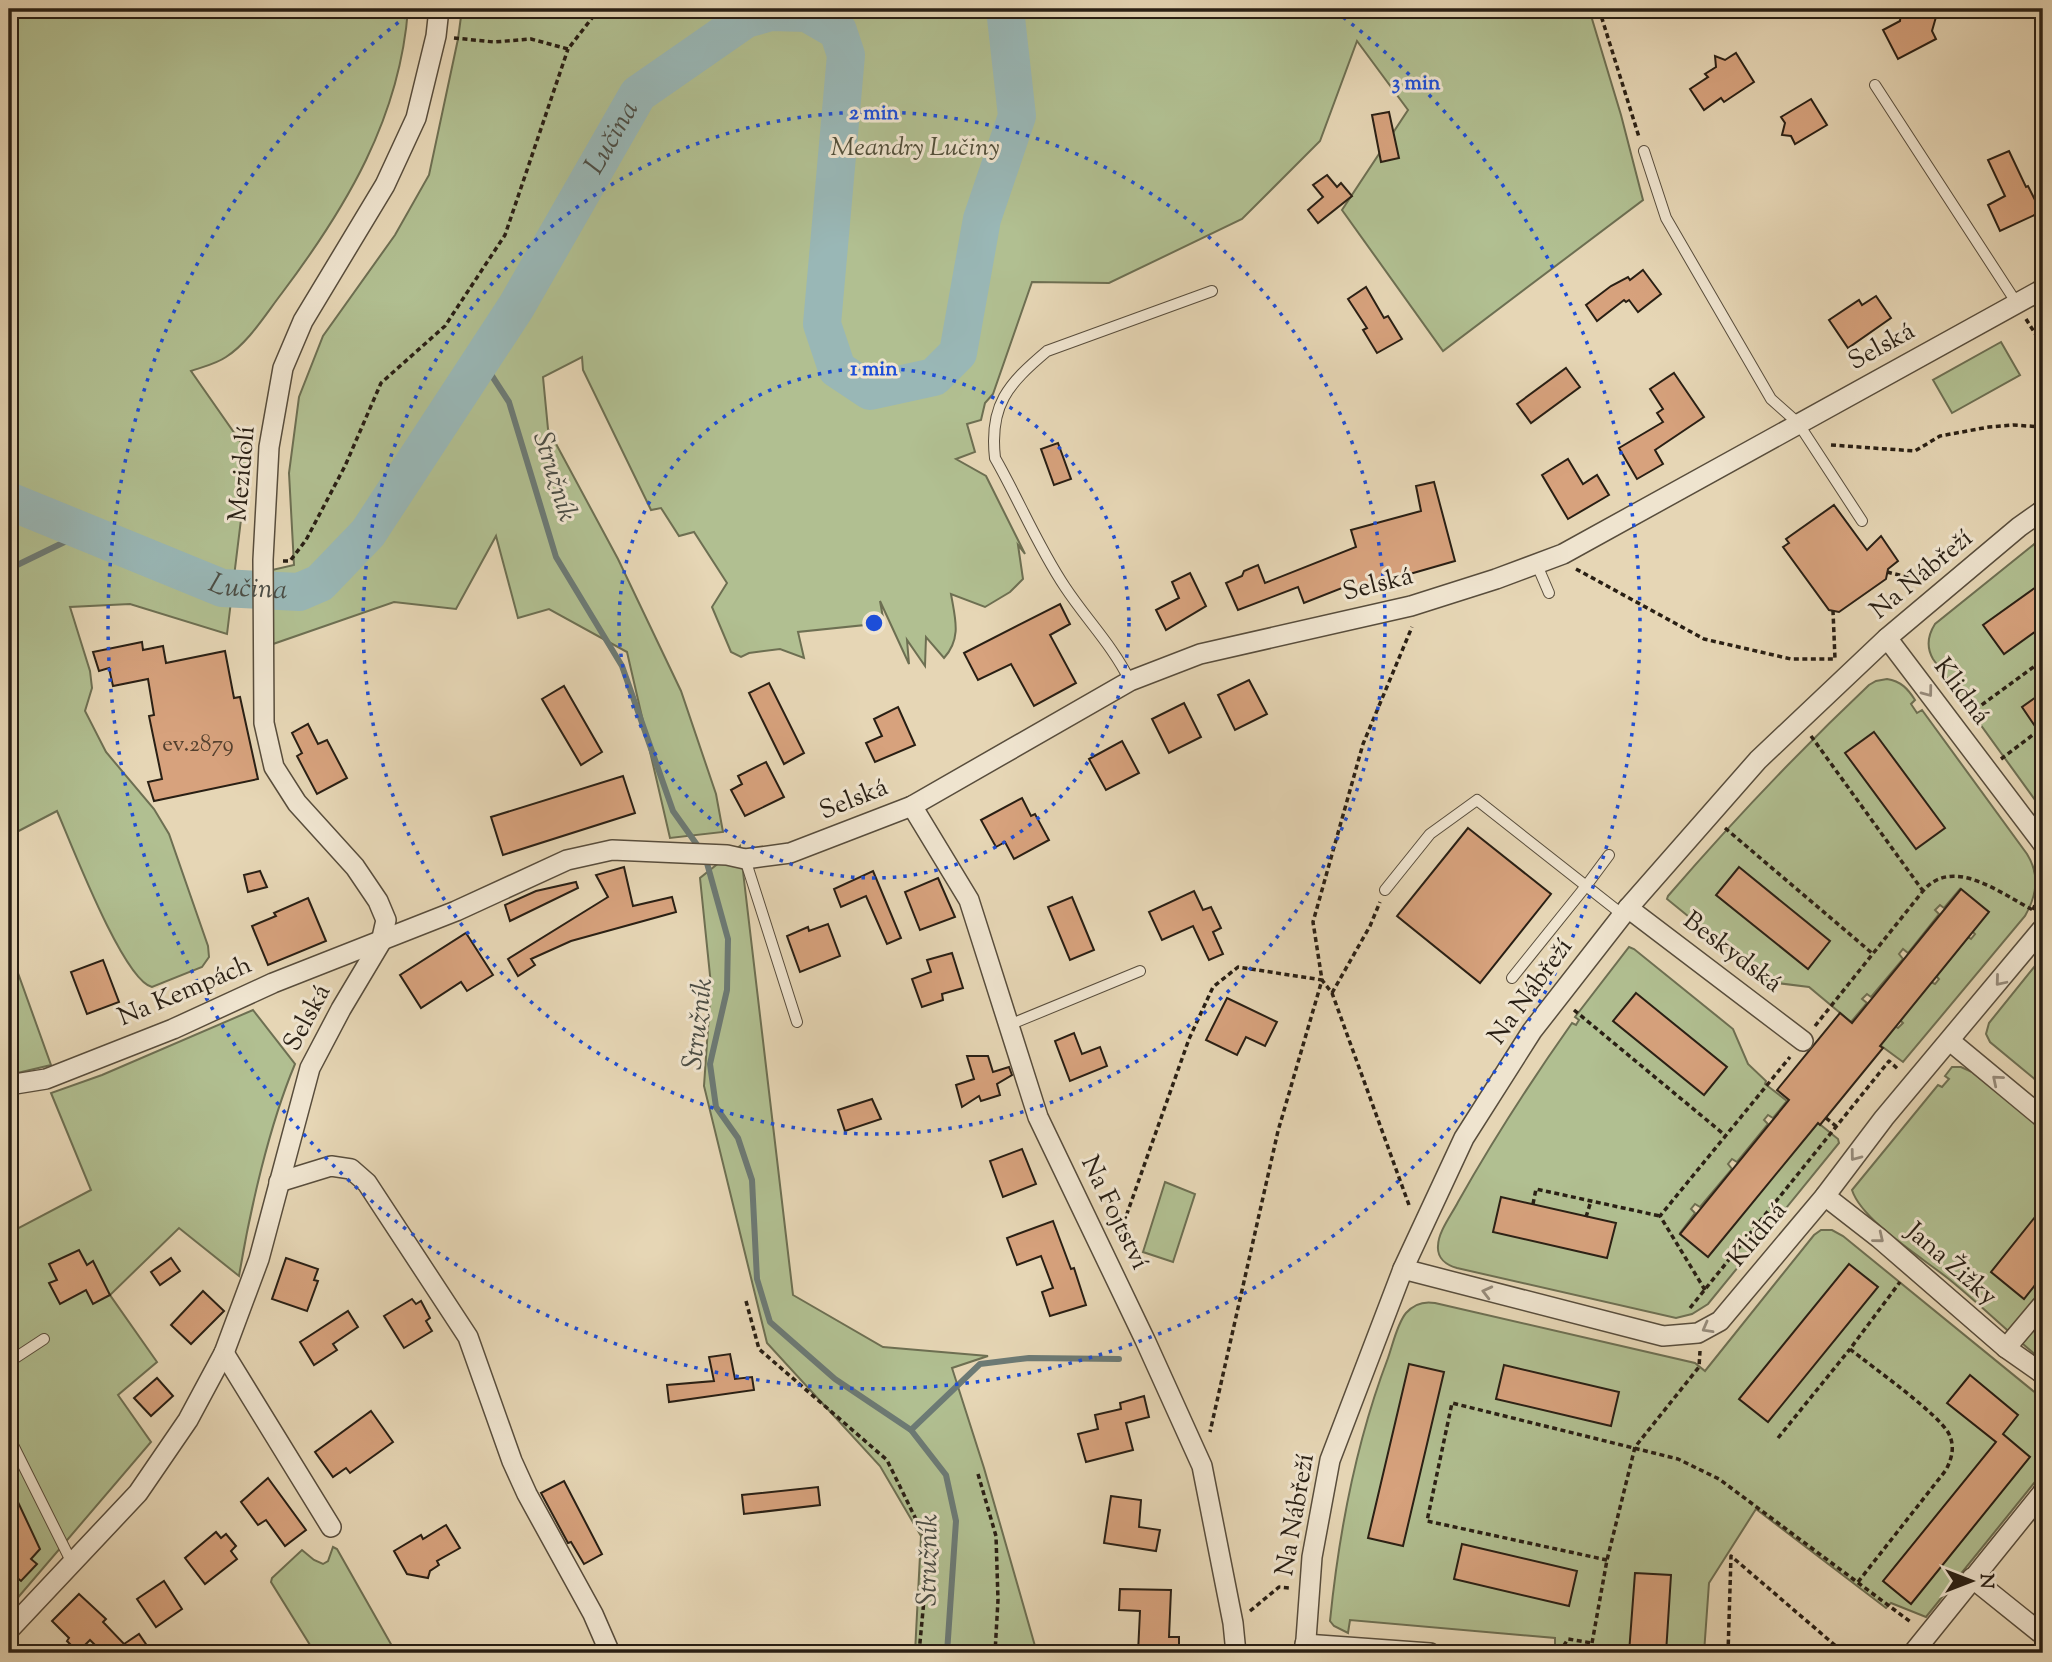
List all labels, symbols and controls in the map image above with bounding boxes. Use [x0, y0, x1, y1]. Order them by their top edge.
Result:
text: 3 min [1392, 69, 1441, 99]
water label: Lučina [576, 94, 650, 182]
text: 2 min [849, 99, 900, 129]
park label: Meandry Lučiny [831, 130, 999, 167]
street label: Selská [1842, 314, 1922, 380]
text: 1 min [850, 355, 898, 385]
street label: Mezidolí [220, 425, 266, 523]
water label: Stružník [521, 427, 587, 527]
street label: Na Nábřeží [1863, 521, 1981, 629]
street label: Selská [1339, 558, 1417, 612]
water label: Lučina [202, 564, 288, 611]
centre of rings [862, 611, 886, 635]
street label: Klidná [1924, 651, 1998, 733]
one-way arrow [1920, 684, 1932, 697]
house number: ev.2879 [162, 729, 234, 762]
street label: Selská [814, 770, 894, 830]
street label: Beskydská [1675, 903, 1789, 1003]
street label: Na Nábřeží [1480, 931, 1582, 1053]
street label: Na Kempách [112, 947, 258, 1037]
one-way arrow [1996, 972, 2008, 985]
water label: Stružník [674, 975, 725, 1072]
street label: Selská [275, 978, 341, 1058]
one-way arrow [1992, 1075, 2004, 1088]
one-way arrow [1851, 1149, 1864, 1161]
street label: Na Fojtství [1071, 1150, 1157, 1276]
street label: Klidná [1720, 1194, 1796, 1276]
street label: Jana Žižky [1896, 1213, 2005, 1315]
one-way arrow [1870, 1230, 1883, 1242]
one-way arrow [1481, 1285, 1493, 1300]
one-way arrow [1702, 1320, 1714, 1333]
street label: Na Nábřeží [1267, 1451, 1325, 1579]
water label: Stružník [908, 1513, 950, 1606]
north arrow [1937, 1546, 2007, 1616]
text: N [1972, 1573, 1999, 1589]

